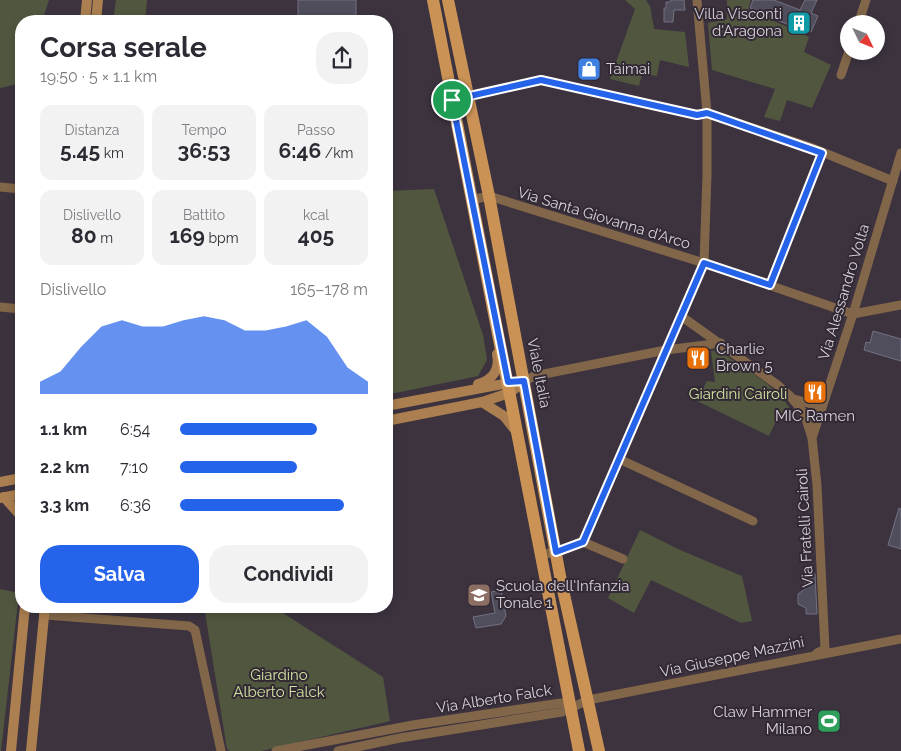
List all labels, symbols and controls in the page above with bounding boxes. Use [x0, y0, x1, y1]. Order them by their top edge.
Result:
place label: Villa Visconti d'Aragona [694, 5, 782, 40]
building icon: Villa Visconti d'Aragona [786, 10, 812, 36]
north arrow [840, 15, 885, 60]
map controls [840, 15, 885, 60]
text: Corsa serale [40, 31, 207, 64]
button: share [316, 32, 368, 84]
shop icon: Taimai [576, 56, 602, 82]
place label: Taimai [606, 60, 650, 78]
text: 19:50 · 5 × 1.1 km [40, 67, 157, 86]
pin [431, 79, 473, 121]
icon: arrive [438, 86, 466, 114]
text: Distanza [65, 122, 119, 138]
text: Tempo [181, 122, 227, 138]
text: Passo [297, 122, 335, 138]
text: 5.45 [60, 138, 100, 163]
text: 36:53 [177, 138, 231, 163]
text: 6:46 [279, 138, 321, 163]
text: km [100, 145, 124, 161]
text: /km [321, 145, 353, 161]
street label: Via Santa Giovanna d'Arco [515, 183, 693, 253]
text: Dislivello [63, 207, 121, 223]
text: Battito [183, 207, 225, 223]
text: kcal [303, 207, 329, 223]
street label: Via Alessandro Volta [815, 222, 873, 362]
text: 80 [71, 223, 97, 248]
text: 169 [169, 223, 205, 248]
text: 405 [298, 223, 334, 248]
text: m [97, 230, 113, 246]
text: bpm [205, 230, 239, 246]
text: Dislivello [40, 280, 106, 299]
text: 165–178 m [290, 280, 368, 299]
street label: Viale Italia [523, 337, 555, 409]
place label: Charlie Brown 5 [716, 340, 773, 375]
restaurant icon: Charlie Brown 5 [685, 345, 711, 371]
restaurant icon: MIC Ramen [802, 379, 828, 405]
park label: Giardini Cairoli [689, 385, 787, 403]
place label: MIC Ramen [775, 407, 855, 425]
text: 1.1 km [40, 420, 87, 439]
text: 6:54 [120, 420, 150, 439]
text: 2.2 km [40, 458, 89, 477]
text: 7:10 [120, 458, 148, 477]
street label: Via Fratelli Cairoli [793, 468, 817, 588]
text: 3.3 km [40, 496, 89, 515]
text: 6:36 [120, 496, 151, 515]
button: Salva [40, 545, 199, 603]
button: Condividi [209, 545, 368, 603]
place label: Scuola dell'Infanzia Tonale 1 [496, 577, 629, 612]
school or university icon: Scuola dell'Infanzia Tonale 1 [466, 582, 492, 608]
street label: Via Giuseppe Mazzini [658, 633, 806, 681]
park label: Giardino Alberto Falck [233, 666, 325, 701]
street label: Via Alberto Falck [435, 681, 553, 717]
place label: Claw Hammer Milano [713, 703, 813, 738]
sports icon: Claw Hammer Milano [816, 708, 842, 734]

